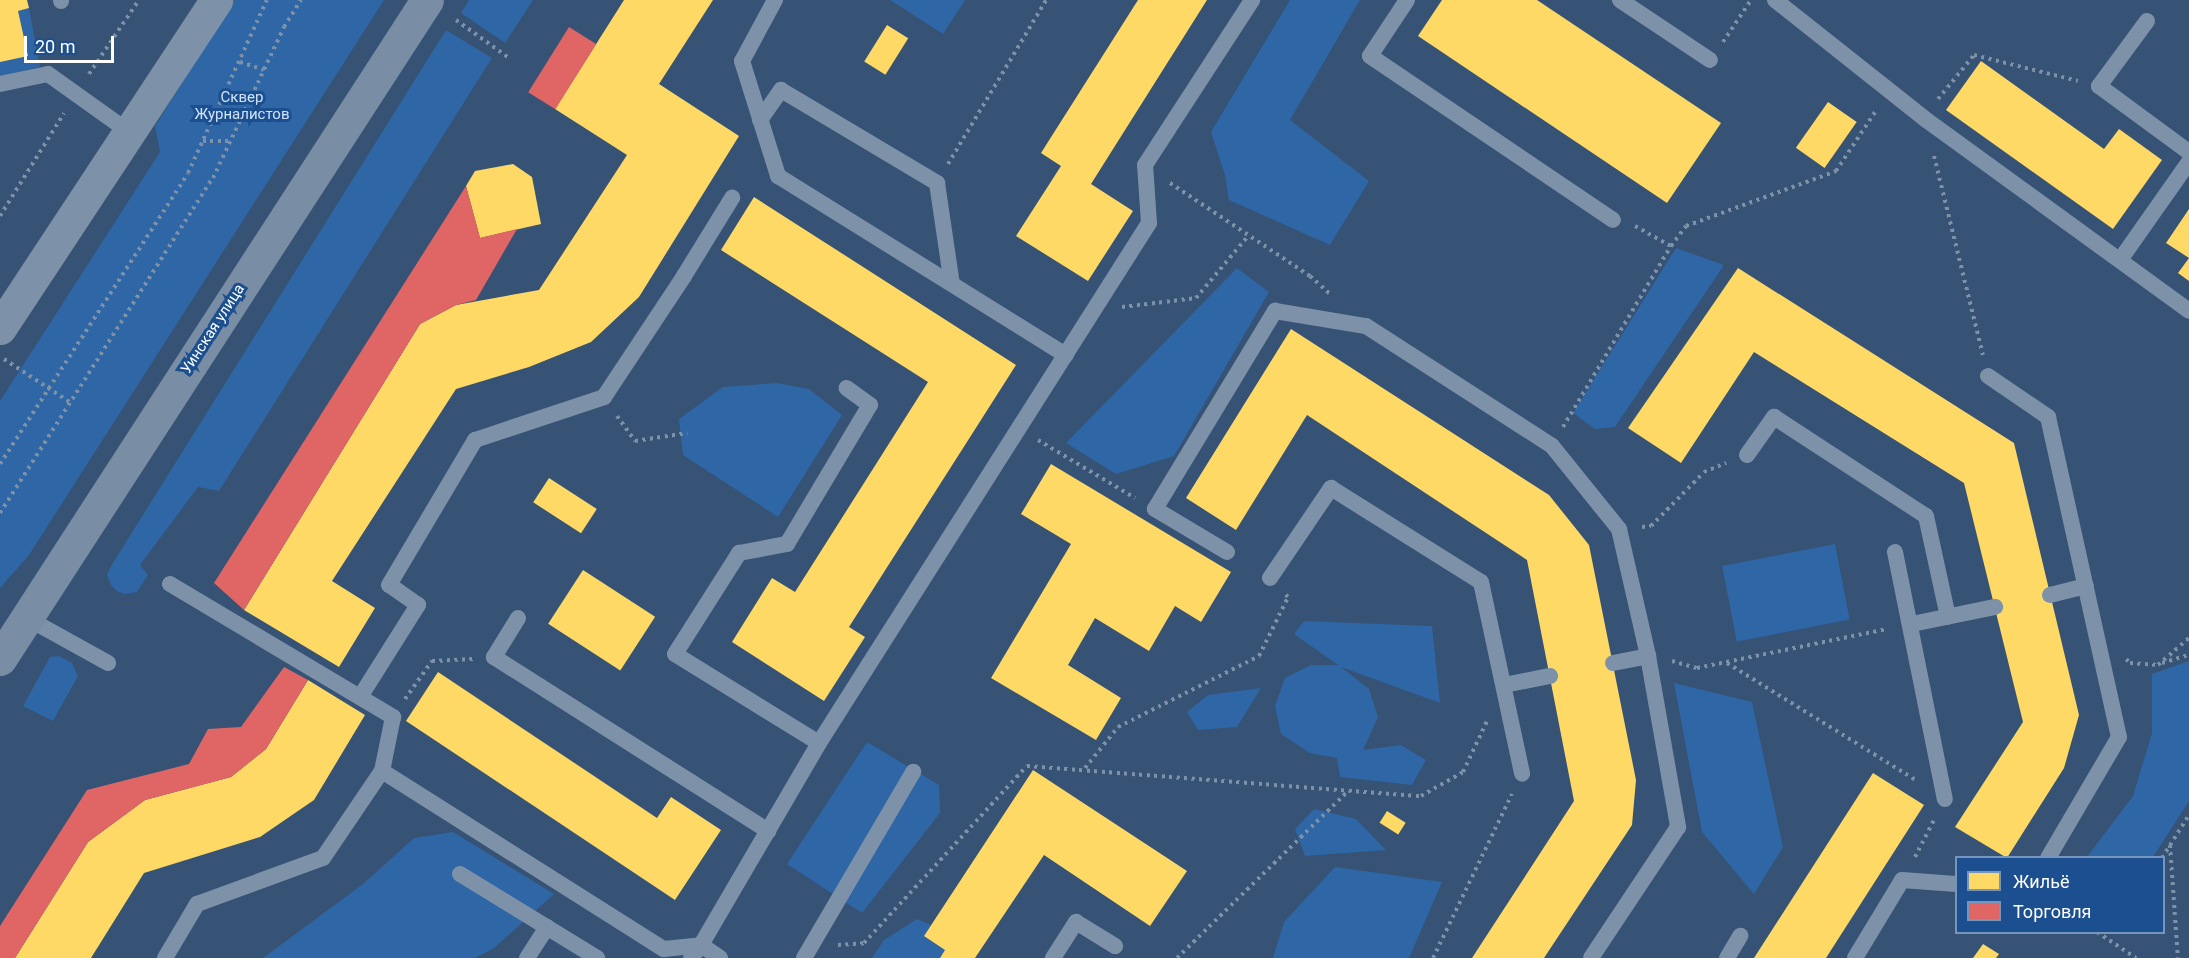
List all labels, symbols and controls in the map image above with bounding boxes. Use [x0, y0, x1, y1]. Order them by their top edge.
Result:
scale bar [27, 24, 117, 62]
text: 20 m [35, 36, 75, 57]
park label: Сквер Журналистов [195, 88, 289, 123]
street label: Уинская улица [177, 281, 249, 377]
legend [1955, 856, 2165, 934]
text: Жильё [2013, 871, 2069, 892]
text: Торговля [2013, 901, 2091, 922]

